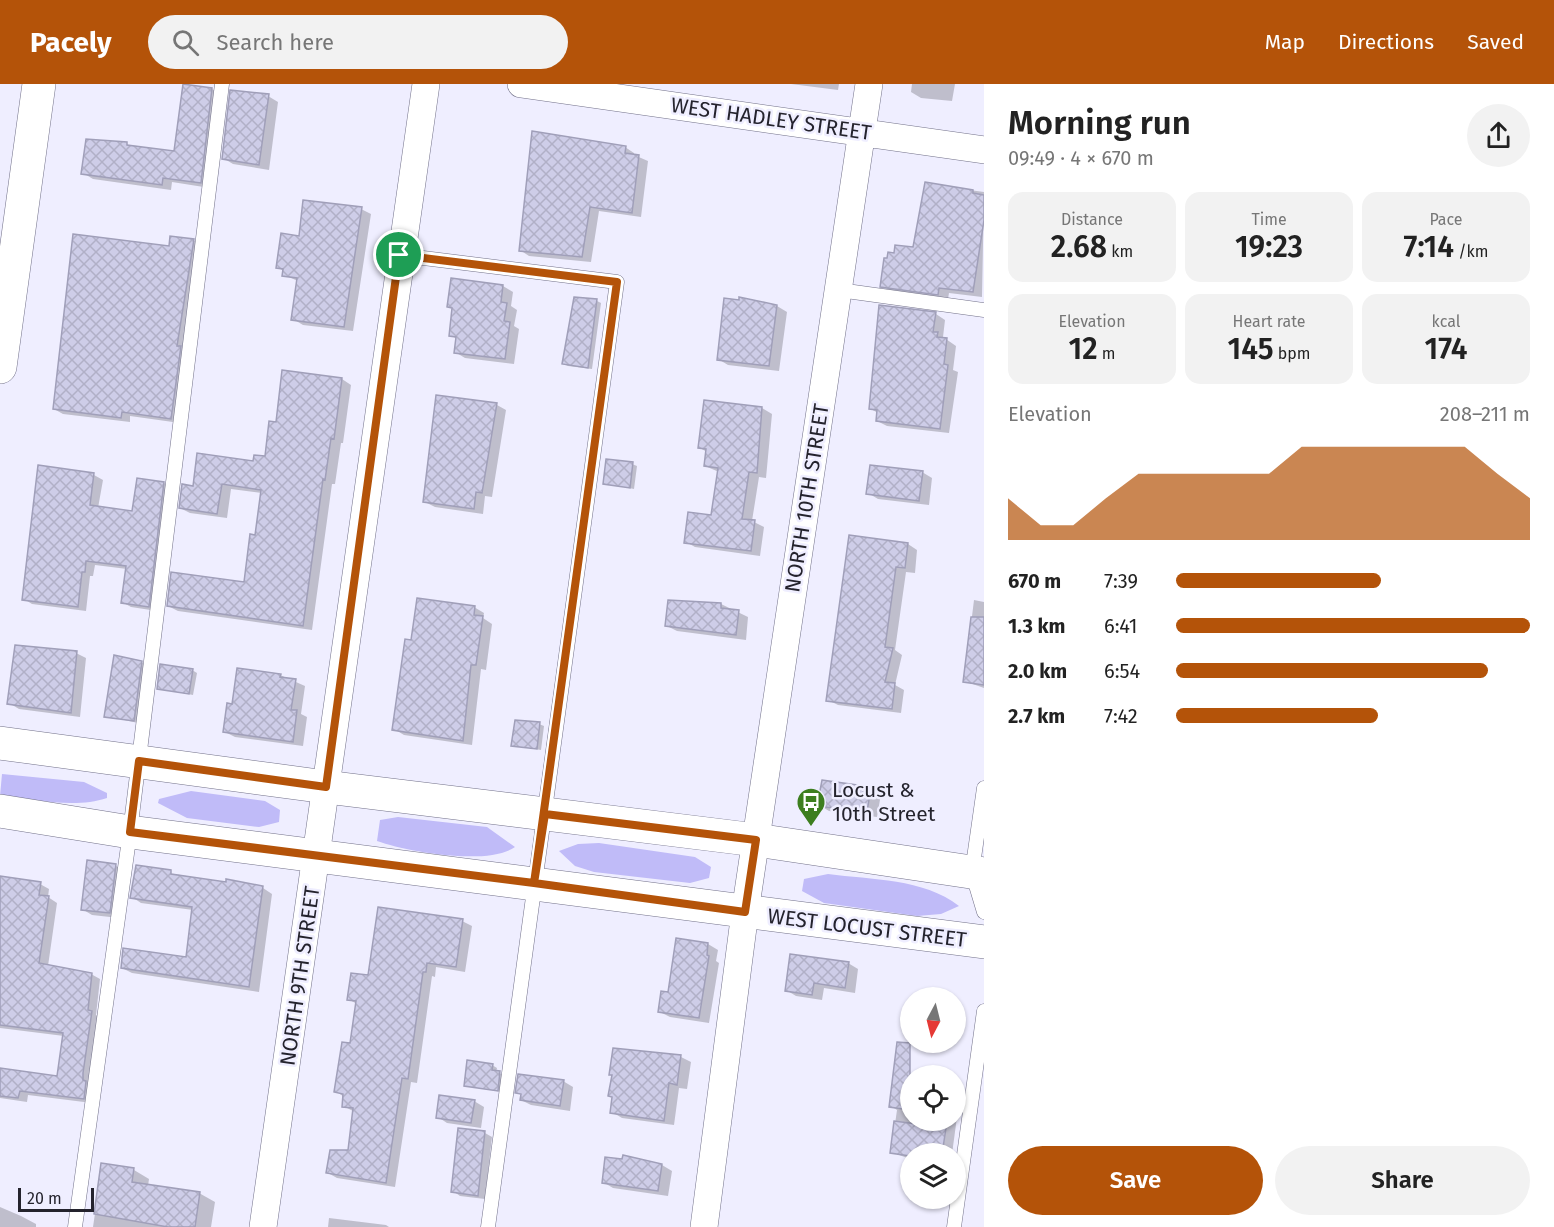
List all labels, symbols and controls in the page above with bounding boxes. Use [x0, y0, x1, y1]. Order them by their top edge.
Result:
search box [148, 15, 568, 69]
text: Pacely [30, 26, 112, 59]
icon: search [169, 26, 202, 59]
text: Search here [217, 29, 334, 56]
text: Map [1265, 29, 1305, 55]
text: Directions [1338, 29, 1434, 55]
text: Saved [1467, 29, 1524, 55]
street label: WEST HADLEY STREET [669, 92, 873, 146]
text: Morning run [1008, 103, 1191, 143]
button: share [1467, 104, 1530, 167]
text: 09:49 · 4 × 670 m [1008, 146, 1154, 170]
text: Distance [1061, 210, 1123, 229]
text: Time [1251, 210, 1287, 229]
text: Pace [1429, 210, 1463, 229]
pin [373, 229, 424, 280]
text: 2.68 [1051, 229, 1107, 265]
text: 19:23 [1235, 229, 1303, 265]
text: 7:14 [1404, 229, 1454, 265]
icon: arrive [382, 238, 415, 271]
text: km [1107, 242, 1133, 261]
text: /km [1454, 242, 1488, 261]
text: Elevation [1058, 312, 1126, 331]
text: Heart rate [1233, 312, 1305, 331]
text: kcal [1432, 312, 1460, 331]
text: 12 [1069, 331, 1098, 367]
text: 145 [1228, 331, 1273, 367]
text: 174 [1424, 331, 1468, 367]
text: m [1098, 344, 1116, 363]
text: bpm [1273, 344, 1310, 363]
street label: NORTH 10TH STREET [779, 402, 835, 594]
text: Elevation [1008, 402, 1092, 426]
text: 208–211 m [1440, 402, 1530, 426]
text: 670 m [1008, 569, 1061, 593]
text: 7:39 [1104, 569, 1138, 593]
text: 1.3 km [1008, 614, 1065, 638]
text: 6:41 [1104, 614, 1138, 638]
text: 2.0 km [1008, 659, 1067, 683]
text: 6:54 [1104, 659, 1140, 683]
text: 2.7 km [1008, 704, 1065, 728]
text: 7:42 [1104, 704, 1138, 728]
place label: Locust & 10th Street [832, 777, 936, 827]
bus stop icon: Locust & 10th Street [795, 786, 827, 828]
street label: NORTH 9TH STREET [275, 884, 325, 1067]
street label: WEST LOCUST STREET [766, 903, 968, 953]
north arrow [900, 987, 966, 1053]
map controls [900, 987, 966, 1209]
button: locate [900, 1065, 966, 1131]
button: layers [900, 1143, 966, 1209]
button: Save [1008, 1146, 1263, 1215]
button: Share [1275, 1146, 1530, 1215]
scale bar [18, 1185, 94, 1212]
text: 20 m [27, 1189, 62, 1208]

